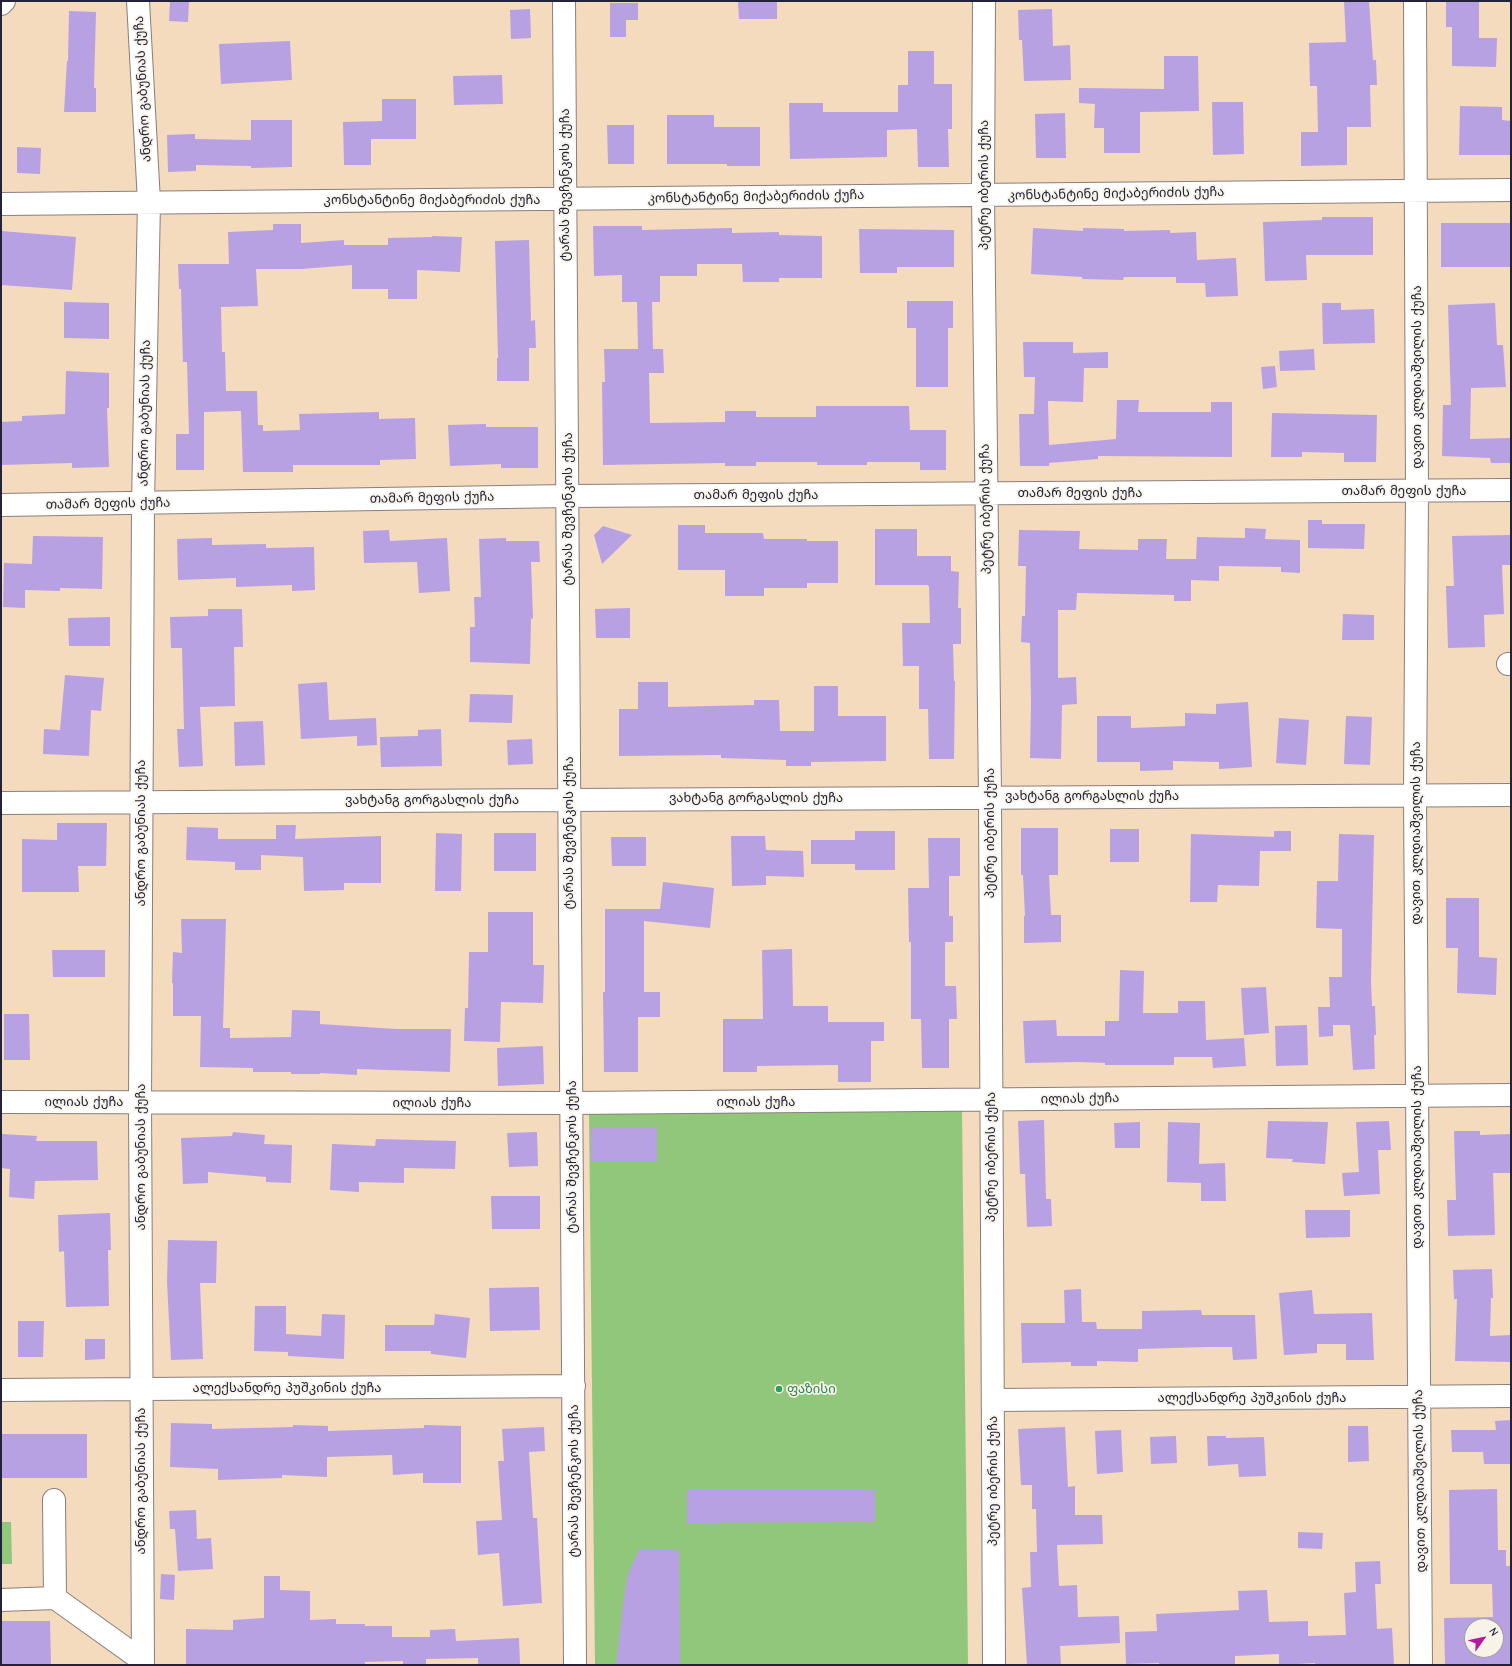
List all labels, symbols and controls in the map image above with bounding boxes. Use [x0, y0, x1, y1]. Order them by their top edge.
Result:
street label: ანდრო გაბუნიას ქუჩა [131, 15, 155, 163]
street label: ტარას შევჩენკოს ქუჩა [557, 108, 573, 262]
street label: პეტრე იბერის ქუჩა [976, 120, 992, 250]
street label: კონსტანტინე მიქაბერიძის ქუჩა [1007, 184, 1225, 204]
street label: კონსტანტინე მიქაბერიძის ქუჩა [647, 187, 865, 207]
street label: კონსტანტინე მიქაბერიძის ქუჩა [324, 192, 540, 208]
street label: დავით კლდიაშვილის ქუჩა [1409, 285, 1425, 469]
street label: ანდრო გაბუნიას ქუჩა [136, 339, 154, 487]
street label: ტარას შევჩენკოს ქუჩა [560, 432, 576, 586]
street label: პეტრე იბერის ქუჩა [977, 444, 995, 574]
street label: თამარ მეფის ქუჩა [1342, 483, 1466, 499]
street label: თამარ მეფის ქუჩა [1018, 485, 1142, 501]
street label: თამარ მეფის ქუჩა [694, 487, 818, 503]
street label: თამარ მეფის ქუჩა [369, 489, 495, 507]
street label: თამარ მეფის ქუჩა [45, 495, 171, 513]
street label: დავით კლდიაშვილის ქუჩა [1408, 741, 1424, 925]
street label: ტარას შევჩენკოს ქუჩა [561, 756, 577, 910]
street label: ანდრო გაბუნიას ქუჩა [133, 760, 149, 906]
street label: პეტრე იბერის ქუჩა [982, 768, 998, 898]
street label: ვახტანგ გორგასლის ქუჩა [1005, 788, 1179, 804]
street label: ვახტანგ გორგასლის ქუჩა [669, 790, 843, 806]
street label: ვახტანგ გორგასლის ქუჩა [345, 792, 519, 808]
street label: დავით კლდიაშვილის ქუჩა [1409, 1065, 1425, 1249]
street label: ტარას შევჩენკოს ქუჩა [564, 1080, 580, 1234]
street label: ანდრო გაბუნიას ქუჩა [133, 1084, 149, 1230]
street label: ილიას ქუჩა [1040, 1091, 1120, 1107]
street label: პეტრე იბერის ქუჩა [983, 1092, 999, 1222]
street label: ილიას ქუჩა [45, 1094, 123, 1110]
street label: ილიას ქუჩა [717, 1094, 795, 1110]
street label: ილიას ქუჩა [393, 1095, 471, 1111]
street label: ალექსანდრე პუშკინის ქუჩა [193, 1380, 381, 1396]
place label: ფაზისი [787, 1381, 836, 1397]
marker: ფაზისი [774, 1384, 784, 1394]
street label: დავით კლდიაშვილის ქუჩა [1411, 1389, 1429, 1573]
street label: ალექსანდრე პუშკინის ქუჩა [1158, 1390, 1346, 1406]
street label: ტარას შევჩენკოს ქუჩა [566, 1404, 582, 1558]
street label: ანდრო გაბუნიას ქუჩა [133, 1408, 149, 1554]
street label: პეტრე იბერის ქუჩა [985, 1416, 1001, 1546]
north arrow [1464, 1618, 1504, 1658]
text: N [1486, 1625, 1501, 1638]

